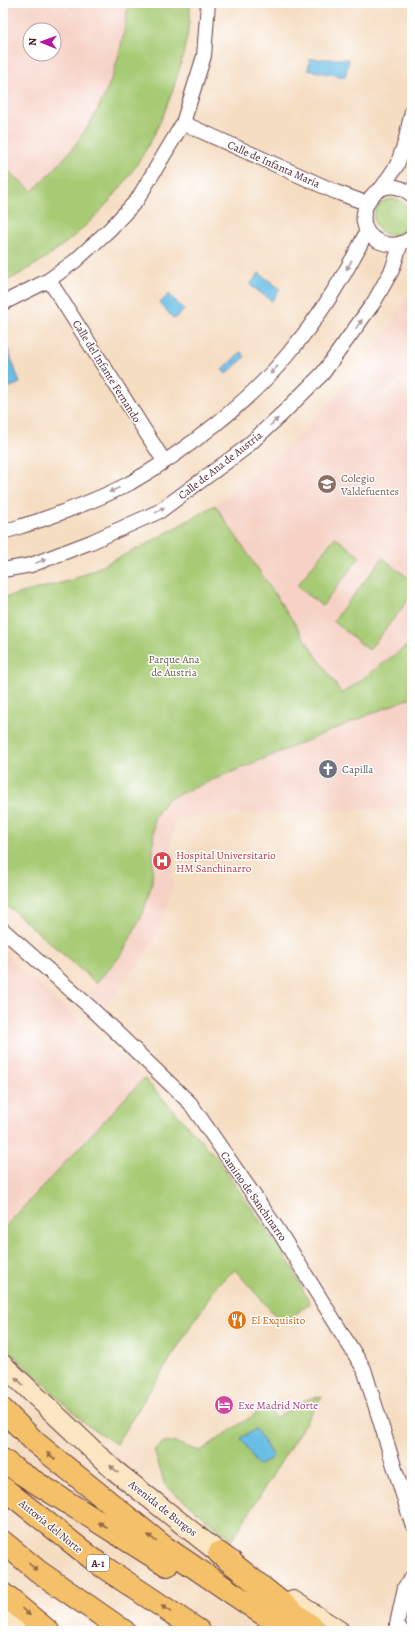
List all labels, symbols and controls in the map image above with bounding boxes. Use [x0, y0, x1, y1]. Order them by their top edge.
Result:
north arrow [22, 22, 62, 62]
text: N [25, 38, 40, 46]
street label: Calle de Infanta María [225, 137, 323, 192]
one-way arrow [346, 259, 353, 271]
street label: Calle del Infante Fernando [69, 317, 145, 426]
one-way arrow [355, 319, 363, 329]
one-way arrow [269, 365, 278, 376]
one-way arrow [269, 417, 279, 427]
street label: Calle de Ana de Austria [175, 427, 266, 503]
place label: Colegio Valdefuentes [340, 471, 399, 499]
school or university icon: Colegio Valdefuentes [316, 473, 338, 495]
one-way arrow [109, 487, 120, 493]
one-way arrow [154, 507, 166, 514]
one-way arrow [35, 557, 47, 563]
park label: Parque Ana de Austria [148, 652, 200, 680]
church icon: Capilla [317, 758, 339, 780]
place label: Capilla [342, 762, 374, 777]
place label: Hospital Universitario HM Sanchinarro [176, 848, 276, 876]
hospital icon: Hospital Universitario HM Sanchinarro [151, 850, 173, 872]
street label: Camino de Sanchinarro [217, 1148, 291, 1245]
restaurant icon: El Exquisito [226, 1309, 248, 1331]
place label: El Exquisito [251, 1313, 306, 1328]
one-way arrow [14, 1376, 24, 1385]
hotel icon: Exe Madrid Norte [213, 1394, 235, 1416]
place label: Exe Madrid Norte [238, 1398, 318, 1413]
one-way arrow [46, 1451, 57, 1460]
one-way arrow [109, 1465, 119, 1474]
street label: Avenida de Burgos [124, 1476, 200, 1540]
street label: Autovía del Norte [15, 1495, 86, 1557]
one-way arrow [98, 1521, 108, 1529]
one-way arrow [147, 1533, 158, 1542]
road number: A-1 [87, 1555, 109, 1571]
one-way arrow [28, 1562, 39, 1571]
one-way arrow [161, 1605, 171, 1613]
one-way arrow [20, 1608, 31, 1617]

